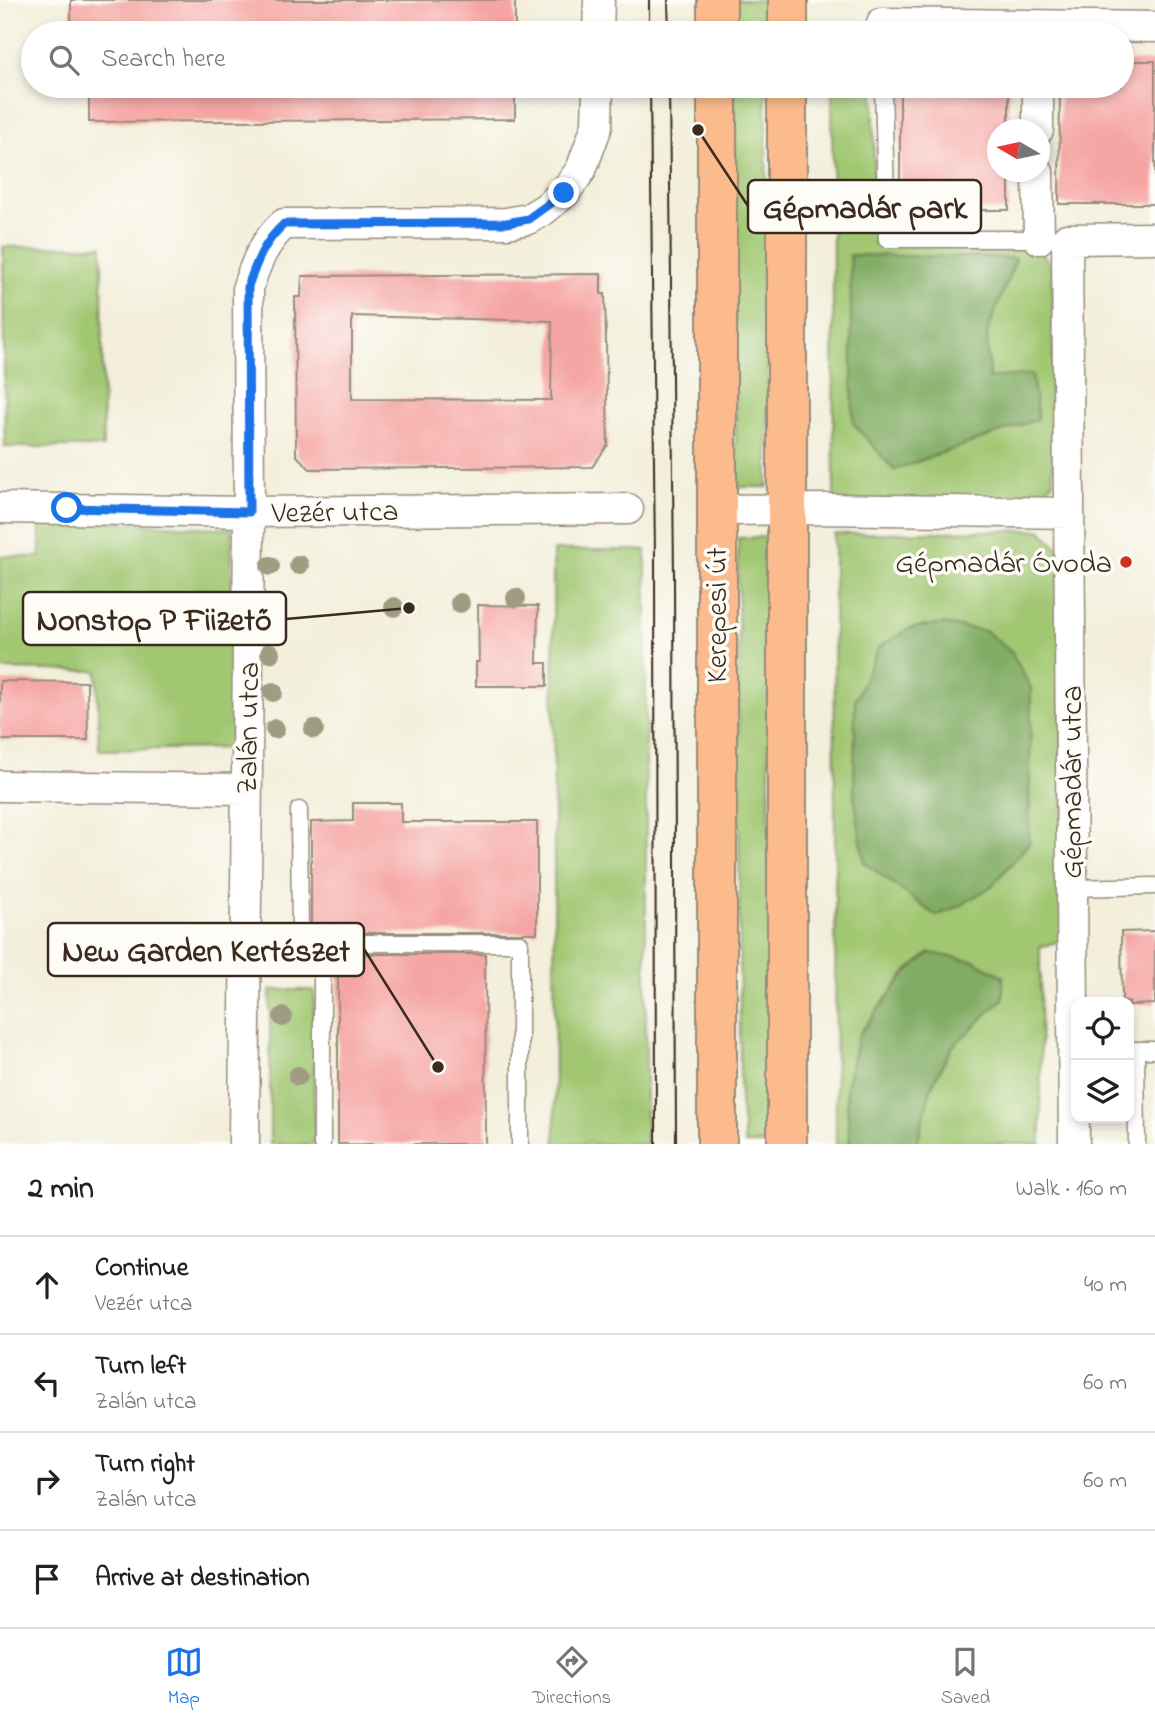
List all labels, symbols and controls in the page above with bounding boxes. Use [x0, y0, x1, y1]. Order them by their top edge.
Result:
search box [21, 21, 1134, 98]
icon: search [45, 41, 83, 79]
text: Search here [101, 41, 226, 79]
north arrow [987, 119, 1050, 182]
route end [548, 177, 579, 208]
callout: Gépmadár park [748, 180, 981, 233]
text: Gépmadár park [763, 187, 968, 234]
street label: Vezér utca [270, 491, 399, 537]
route start [51, 492, 82, 523]
place label: Gépmadár Óvoda [895, 543, 1112, 587]
street label: Kerepesi út [697, 547, 741, 683]
marker: Gépmadár Óvoda [1118, 554, 1134, 570]
callout: Nonstop P Fiizető [23, 592, 286, 645]
text: Nonstop P Fiizető [36, 599, 272, 646]
street label: Zalán utca [227, 661, 273, 795]
street label: Gépmadár utca [1052, 685, 1096, 879]
callout: New Garden Kertészet [48, 923, 364, 976]
text: New Garden Kertészet [62, 930, 350, 977]
map controls [1071, 997, 1134, 1123]
button: locate [1071, 997, 1134, 1060]
button: layers [1071, 1060, 1134, 1123]
text: 2 min [28, 1168, 94, 1212]
text: Walk · 160 m [1015, 1173, 1127, 1206]
text: Continue [95, 1250, 188, 1288]
icon: ahead [28, 1266, 66, 1304]
text: 40 m [1084, 1269, 1127, 1302]
text: Vezér utca [95, 1288, 192, 1321]
text: Turn left [95, 1348, 186, 1386]
icon: left [28, 1364, 66, 1402]
text: 60 m [1083, 1367, 1127, 1400]
text: Zalán utca [95, 1386, 197, 1419]
text: Turn right [95, 1446, 195, 1484]
icon: right [28, 1462, 66, 1500]
text: 60 m [1083, 1465, 1127, 1498]
text: Zalán utca [95, 1484, 197, 1517]
icon: arrive [28, 1560, 66, 1598]
text: Arrive at destination [95, 1560, 310, 1598]
tab: Map [165, 1643, 203, 1712]
tab: Directions [532, 1643, 611, 1712]
tab: Saved [941, 1643, 990, 1712]

